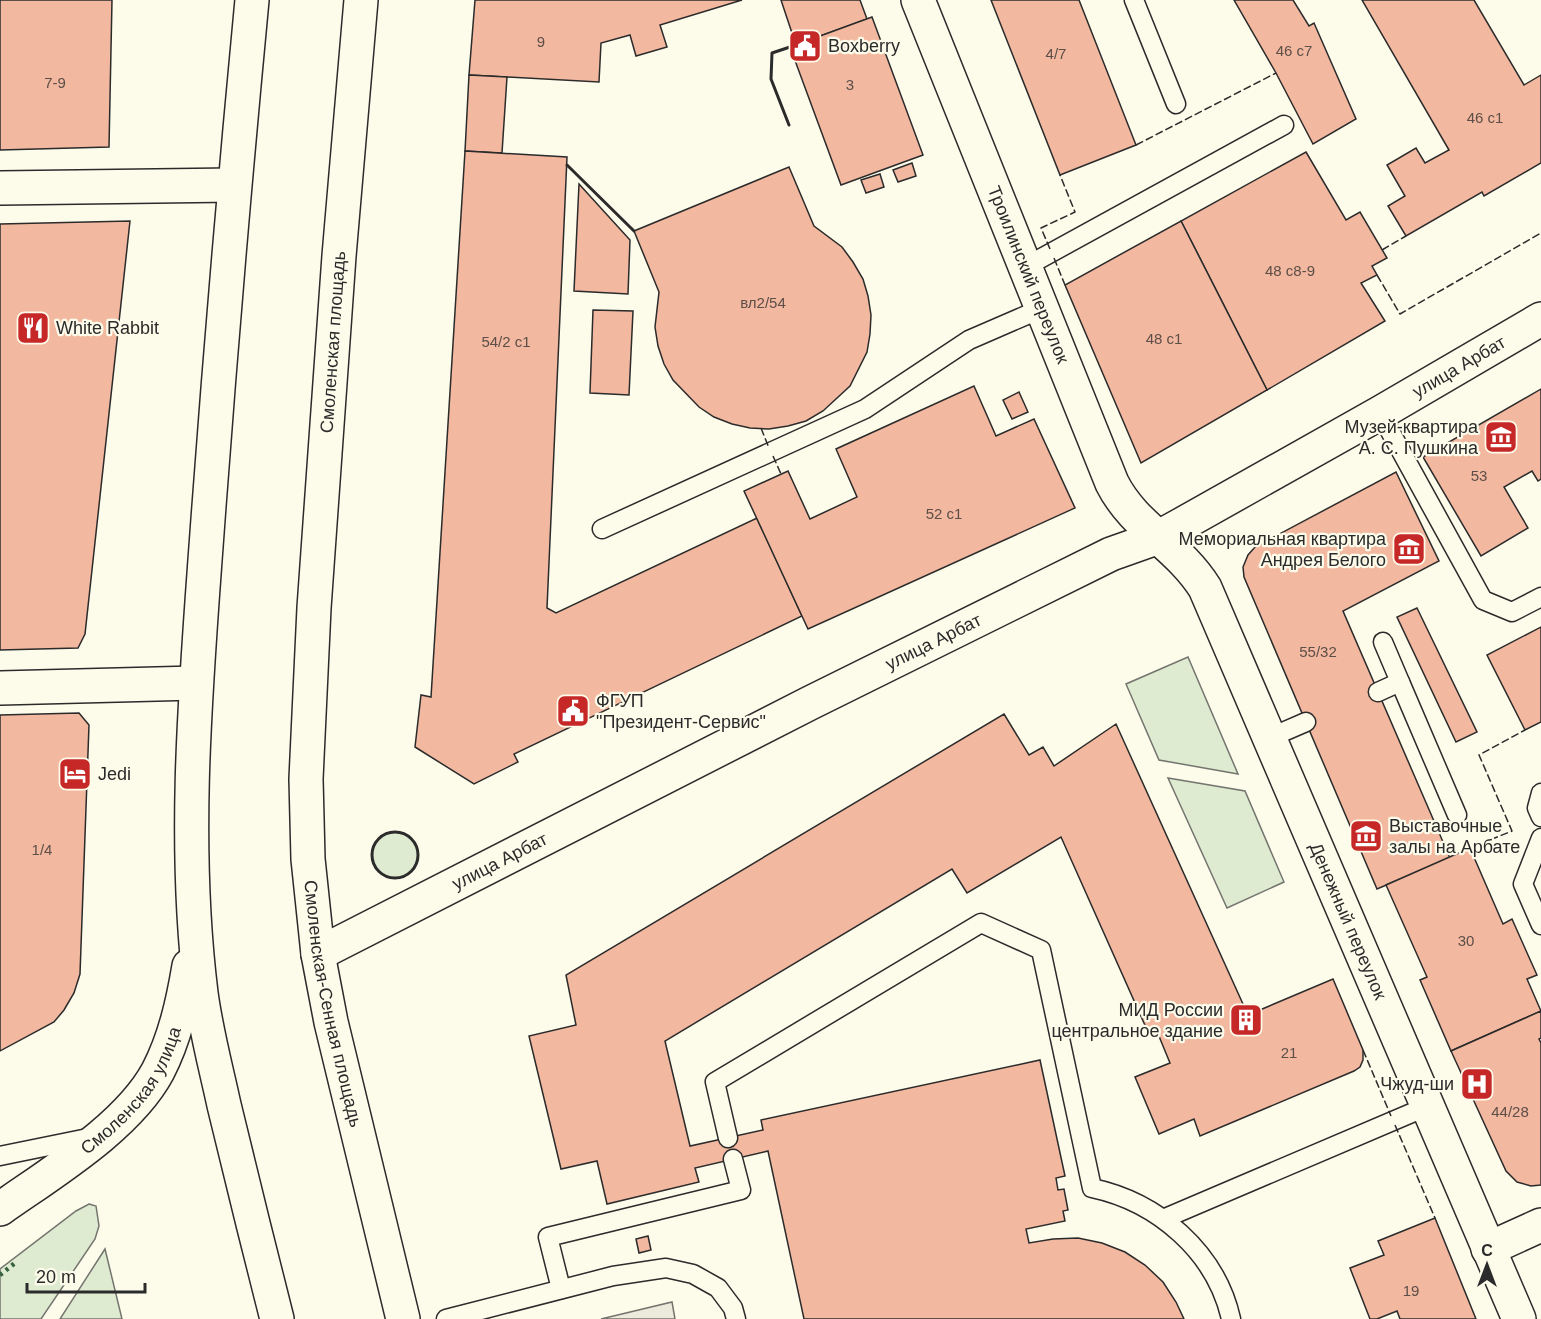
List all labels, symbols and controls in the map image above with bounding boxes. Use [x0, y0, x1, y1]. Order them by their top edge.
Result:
public building icon: Boxberry [787, 28, 823, 64]
house number: 9 [537, 33, 545, 50]
place label: Boxberry [828, 36, 900, 56]
house number: 46 с7 [1276, 42, 1312, 59]
house number: 4/7 [1046, 45, 1066, 62]
house number: 7-9 [44, 74, 66, 91]
house number: 3 [846, 76, 854, 93]
house number: 46 с1 [1467, 109, 1503, 126]
street label: Троилинский переулок [984, 183, 1073, 366]
street label: Смоленская площадь [317, 250, 349, 434]
house number: 48 с8-9 [1265, 262, 1315, 279]
house number: вл2/54 [740, 294, 786, 311]
restaurant icon: White Rabbit [15, 310, 51, 346]
place label: White Rabbit [56, 318, 159, 338]
house number: 48 с1 [1146, 330, 1182, 347]
street label: улица Арбат [1409, 332, 1509, 402]
house number: 54/2 с1 [481, 333, 531, 350]
place label: Музей-квартира А. С. Пушкина [1345, 417, 1479, 458]
museum icon: Музей-квартира А. С. Пушкина [1483, 419, 1519, 455]
house number: 53 [1471, 467, 1487, 484]
house number: 52 с1 [926, 505, 962, 522]
place label: Мемориальная квартира Андрея Белого [1179, 529, 1387, 570]
museum icon: Мемориальная квартира Андрея Белого [1391, 531, 1427, 567]
street label: улица Арбат [882, 610, 985, 674]
house number: 55/32 [1299, 643, 1337, 660]
place label: ФГУП "Президент-Сервис" [596, 691, 766, 732]
public building icon: ФГУП "Президент-Сервис" [555, 693, 591, 729]
hotel icon: Jedi [57, 756, 93, 792]
place label: Jedi [98, 764, 131, 784]
place label: Выставочные залы на Арбате [1389, 816, 1520, 857]
museum icon: Выставочные залы на Арбате [1348, 818, 1384, 854]
street label: улица Арбат [449, 829, 551, 894]
street label: Денежный переулок [1306, 840, 1391, 1003]
house number: 1/4 [32, 841, 52, 858]
street label: Смоленская-Сенная площадь [300, 879, 366, 1129]
house number: 30 [1458, 932, 1474, 949]
place label: МИД России центральное здание [1051, 1000, 1223, 1041]
building icon: МИД России центральное здание [1228, 1002, 1264, 1038]
street label: Смоленская улица [77, 1023, 185, 1158]
house number: 21 [1281, 1044, 1297, 1061]
hospital icon: Чжуд-ши [1459, 1066, 1495, 1102]
place label: Чжуд-ши [1380, 1074, 1454, 1094]
house number: 44/28 [1491, 1103, 1529, 1120]
north arrow [1457, 1235, 1517, 1295]
text: С [1481, 1242, 1493, 1259]
scale bar [27, 1256, 146, 1294]
text: 20 m [36, 1267, 76, 1287]
house number: 19 [1403, 1282, 1419, 1299]

